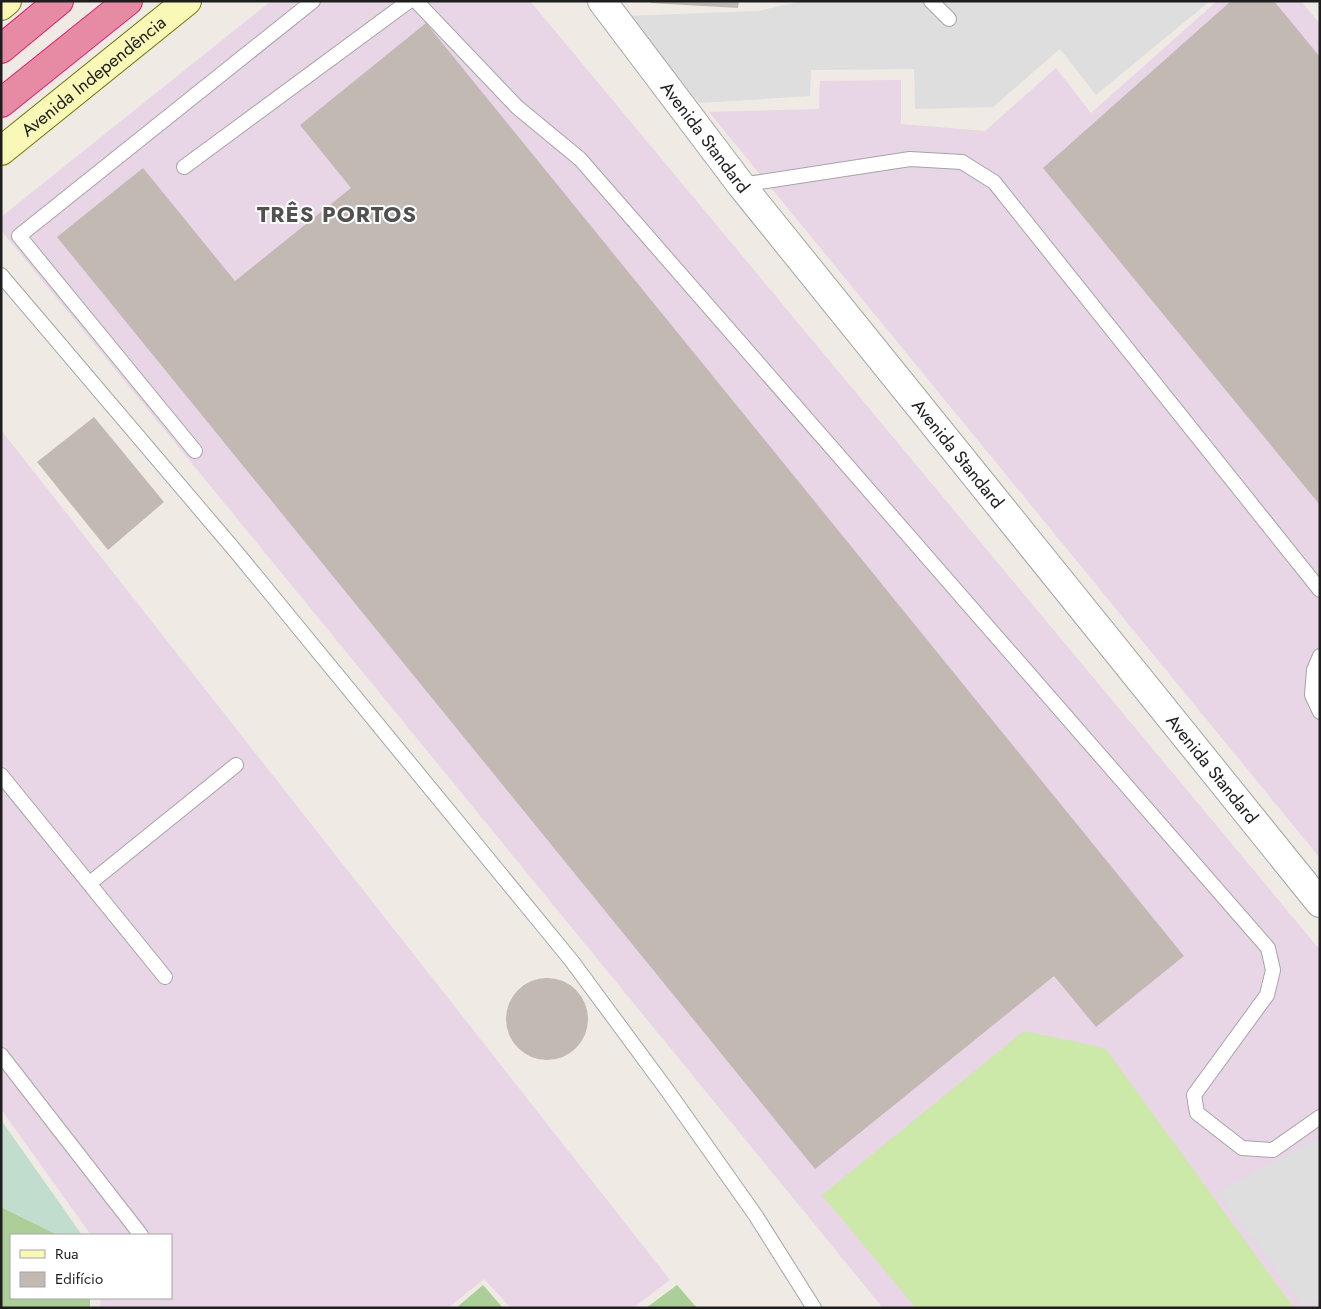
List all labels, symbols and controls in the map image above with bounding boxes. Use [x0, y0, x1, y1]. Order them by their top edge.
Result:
street label: Avenida Independência [15, 10, 172, 143]
street label: Avenida Standard [654, 76, 756, 199]
district label: TRÊS PORTOS [257, 198, 417, 230]
street label: Avenida Standard [906, 394, 1010, 514]
street label: Avenida Standard [1160, 709, 1264, 829]
legend [10, 1234, 172, 1299]
text: Rua [55, 1243, 79, 1265]
text: Edifício [55, 1268, 103, 1290]

